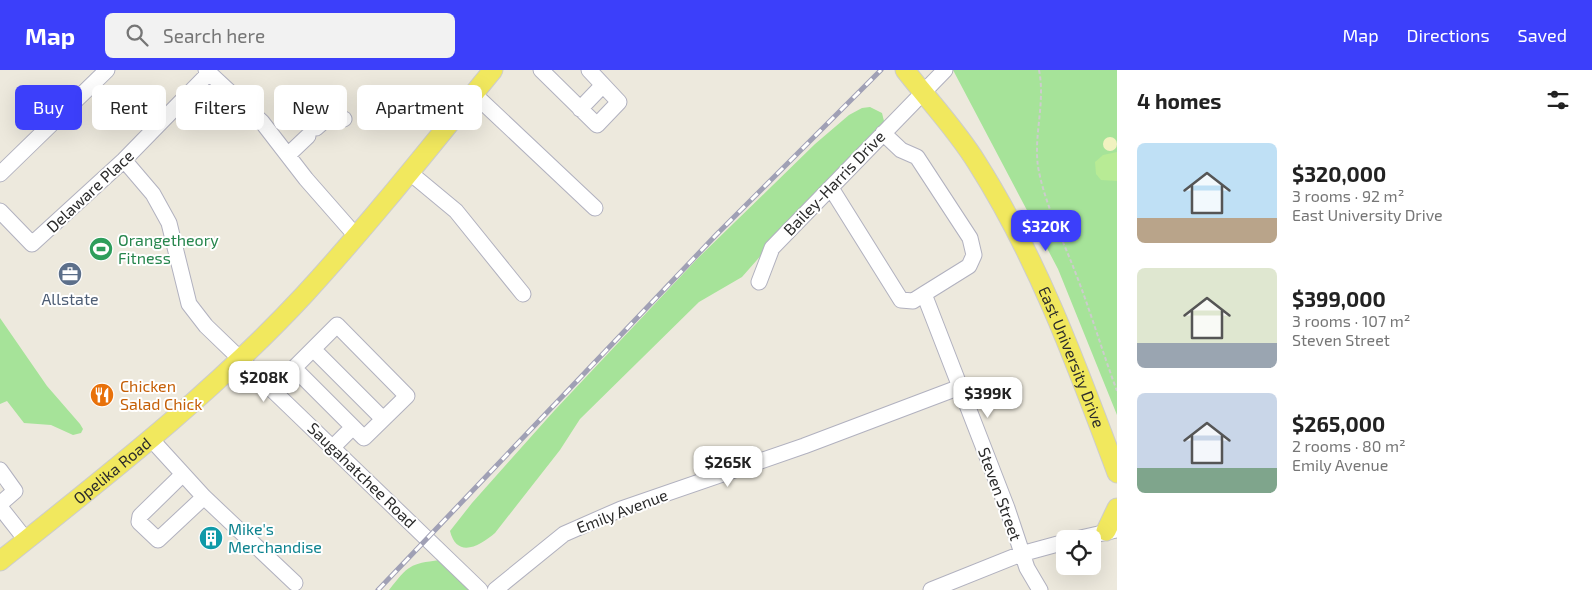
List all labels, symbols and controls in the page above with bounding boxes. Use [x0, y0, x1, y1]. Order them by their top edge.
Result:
search box [105, 13, 455, 58]
text: Map [25, 21, 75, 50]
icon: search [123, 21, 151, 49]
text: Search here [163, 24, 265, 47]
text: Map [1342, 24, 1379, 46]
text: Directions [1407, 24, 1490, 46]
text: Saved [1518, 24, 1567, 46]
chip: Buy [15, 85, 82, 130]
chip: Rent [92, 85, 166, 130]
chip: Filters [176, 85, 264, 130]
chip: New [274, 85, 347, 130]
chip: Apartment [357, 85, 482, 130]
icon: filters [1544, 86, 1572, 114]
text: 4 homes [1137, 88, 1221, 113]
street label: Bailey-Harris Drive [779, 127, 888, 239]
street label: Delaware Place [42, 145, 137, 236]
text: $320,000 [1292, 161, 1386, 186]
icon: home [1177, 163, 1237, 223]
text: 3 rooms · 92 m² [1292, 186, 1404, 205]
text: East University Drive [1292, 205, 1443, 224]
pin: $320K [1011, 210, 1081, 252]
text: $320K [1022, 216, 1070, 235]
place label: Orangetheory Fitness [118, 230, 219, 267]
sports icon: Orangetheory Fitness [88, 236, 114, 262]
office icon: Allstate [57, 261, 83, 287]
street label: East University Drive [1035, 283, 1109, 430]
text: $399,000 [1292, 286, 1386, 311]
icon: home [1177, 288, 1237, 348]
place label: Allstate [41, 289, 99, 308]
text: 3 rooms · 107 m² [1292, 311, 1410, 330]
text: Steven Street [1292, 330, 1390, 349]
pin: $208K [229, 360, 299, 403]
text: $208K [240, 367, 288, 386]
place label: Chicken Salad Chick [120, 376, 202, 413]
pin: $399K [953, 376, 1023, 419]
restaurant icon: Chicken Salad Chick [89, 382, 115, 408]
text: $399K [964, 383, 1012, 402]
text: $265,000 [1292, 411, 1385, 436]
icon: home [1177, 413, 1237, 473]
street label: Saugahatchee Road [304, 418, 421, 531]
street label: Opelika Road [69, 433, 154, 508]
text: 2 rooms · 80 m² [1292, 436, 1406, 455]
street label: Steven Street [975, 445, 1026, 543]
pin: $265K [693, 446, 763, 488]
text: $265K [705, 452, 752, 471]
text: Emily Avenue [1292, 455, 1388, 474]
street label: Emily Avenue [573, 484, 670, 537]
place label: Mike's Merchandise [228, 519, 322, 556]
building icon: Mike's Merchandise [198, 525, 224, 551]
map controls [1056, 530, 1101, 575]
button: locate [1056, 530, 1101, 575]

